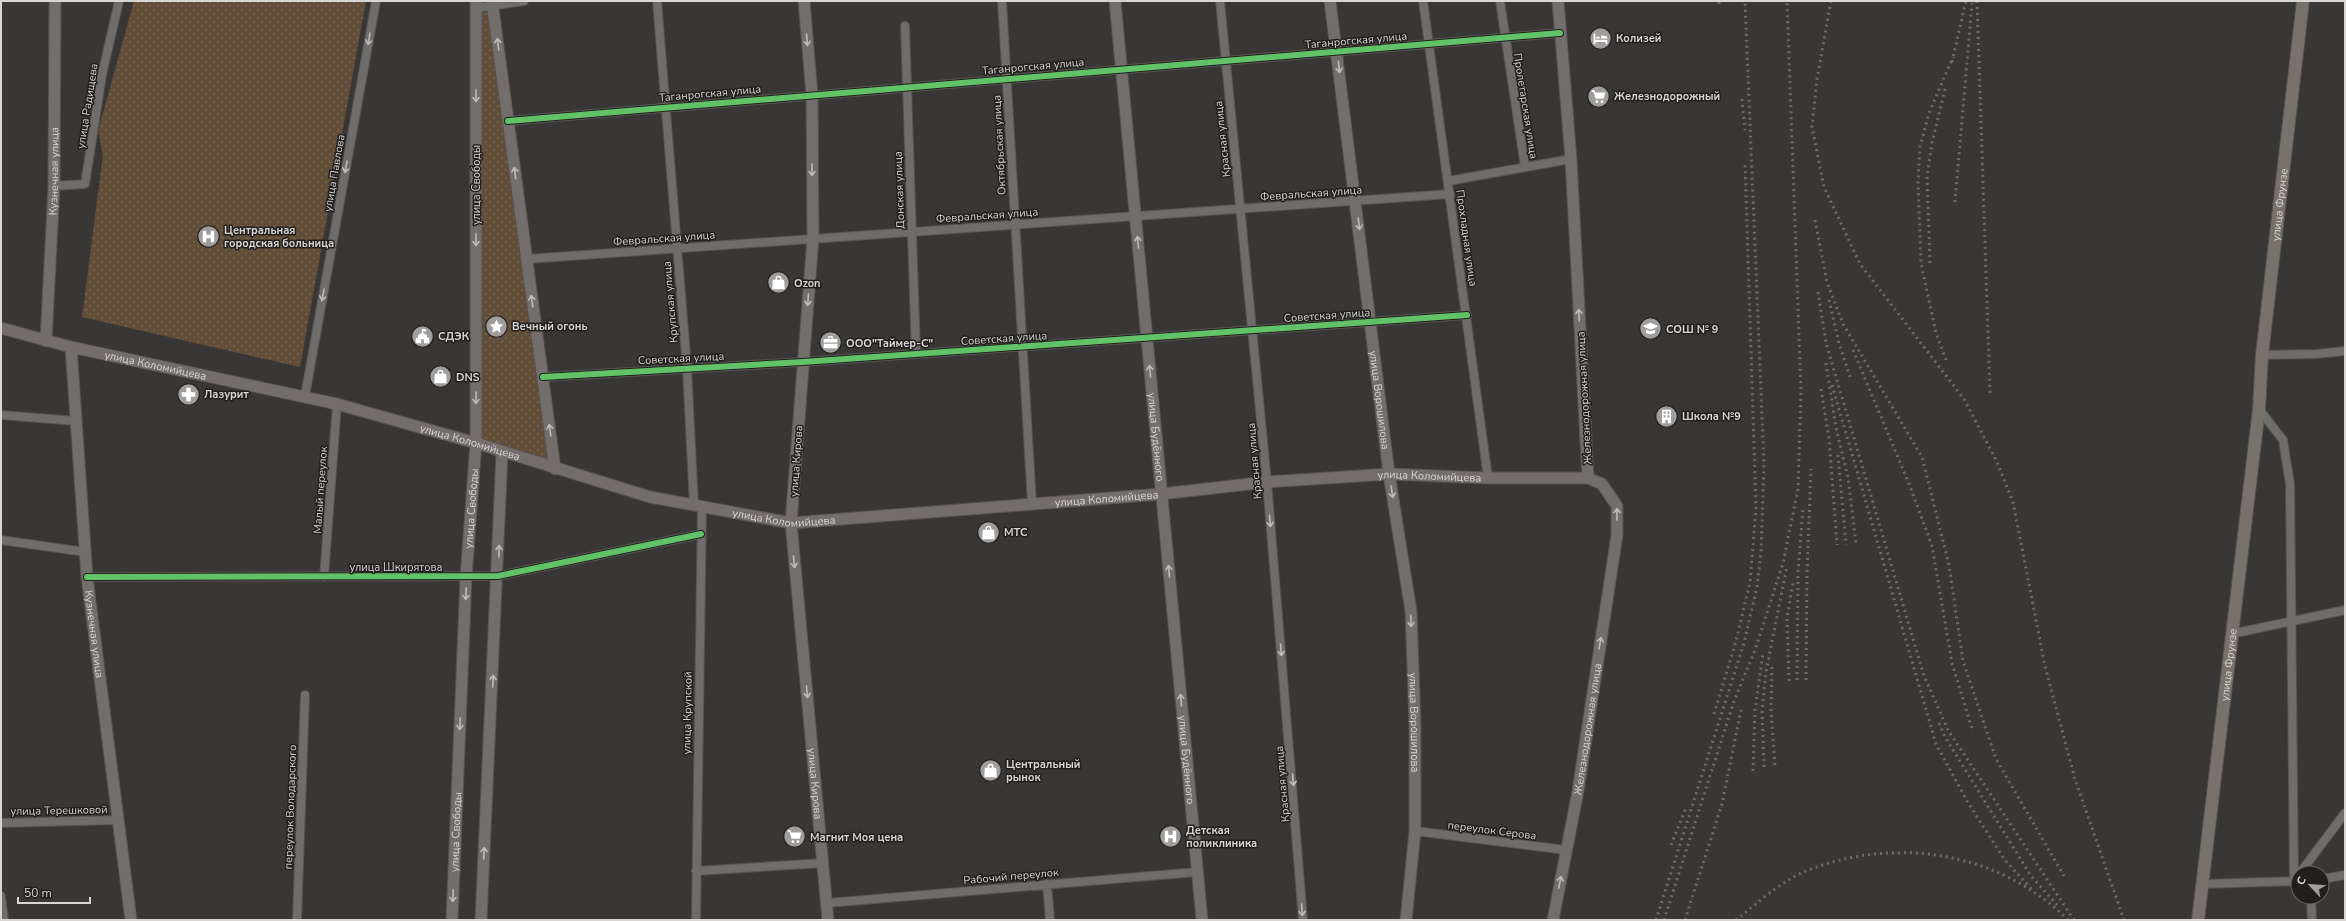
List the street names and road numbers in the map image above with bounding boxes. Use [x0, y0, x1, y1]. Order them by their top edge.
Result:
street label: Таганрогская улица [1304, 29, 1408, 52]
street label: Пролетарская улица [1510, 52, 1541, 160]
street label: Таганрогская улица [981, 55, 1085, 78]
street label: улица Радищева [73, 62, 102, 150]
street label: Таганрогская улица [658, 82, 762, 105]
street label: Октябрьская улица [989, 95, 1010, 195]
street label: Красная улица [1211, 100, 1234, 178]
street label: Кузнечная улица [45, 127, 62, 216]
street label: улица Павлова [320, 133, 349, 213]
street label: улица Свободы [469, 145, 484, 225]
street label: Донская улица [891, 151, 908, 229]
street label: улица Фрунзе [2268, 168, 2292, 242]
street label: Февральская улица [1259, 182, 1363, 205]
street label: Прохладная улица [1452, 189, 1481, 287]
street label: Февральская улица [935, 204, 1039, 227]
street label: Февральская улица [612, 227, 716, 250]
street label: Крупская улица [659, 260, 682, 343]
street label: Советская улица [1283, 305, 1371, 326]
street label: Советская улица [960, 328, 1048, 349]
street label: Железнодорожная улица [1574, 331, 1595, 465]
street label: улица Коломийцева [103, 347, 208, 384]
street label: Советская улица [637, 349, 725, 368]
street label: улица Ворошилова [1366, 350, 1393, 450]
street label: улица Будённого [1144, 392, 1167, 482]
street label: улица Коломийцева [418, 421, 522, 464]
street label: Красная улица [1244, 422, 1265, 500]
street label: улица Кирова [787, 425, 806, 497]
street label: Малый переулок [310, 446, 331, 534]
street label: улица Коломийцева [1377, 467, 1482, 486]
street label: улица Свободы [461, 468, 482, 549]
street label: улица Коломийцева [1054, 487, 1159, 510]
street label: улица Коломийцева [731, 505, 836, 531]
street label: улица Шкирятова [350, 560, 442, 575]
street label: Кузнечная улица [81, 589, 107, 679]
street label: улица Фрунзе [2217, 628, 2241, 702]
street label: Железнодорожная улица [1570, 662, 1605, 796]
street label: улица Крупской [679, 671, 696, 755]
street label: улица Ворошилова [1405, 672, 1422, 772]
street label: улица Будённого [1175, 715, 1198, 805]
street label: переулок Володарского [281, 744, 300, 870]
street label: Красная улица [1272, 745, 1293, 823]
street label: улица Кирова [804, 747, 826, 820]
street label: улица Свободы [447, 792, 465, 872]
street label: улица Терешковой [10, 802, 108, 819]
street label: переулок Серова [1447, 818, 1537, 843]
street label: Рабочий переулок [963, 865, 1059, 888]

